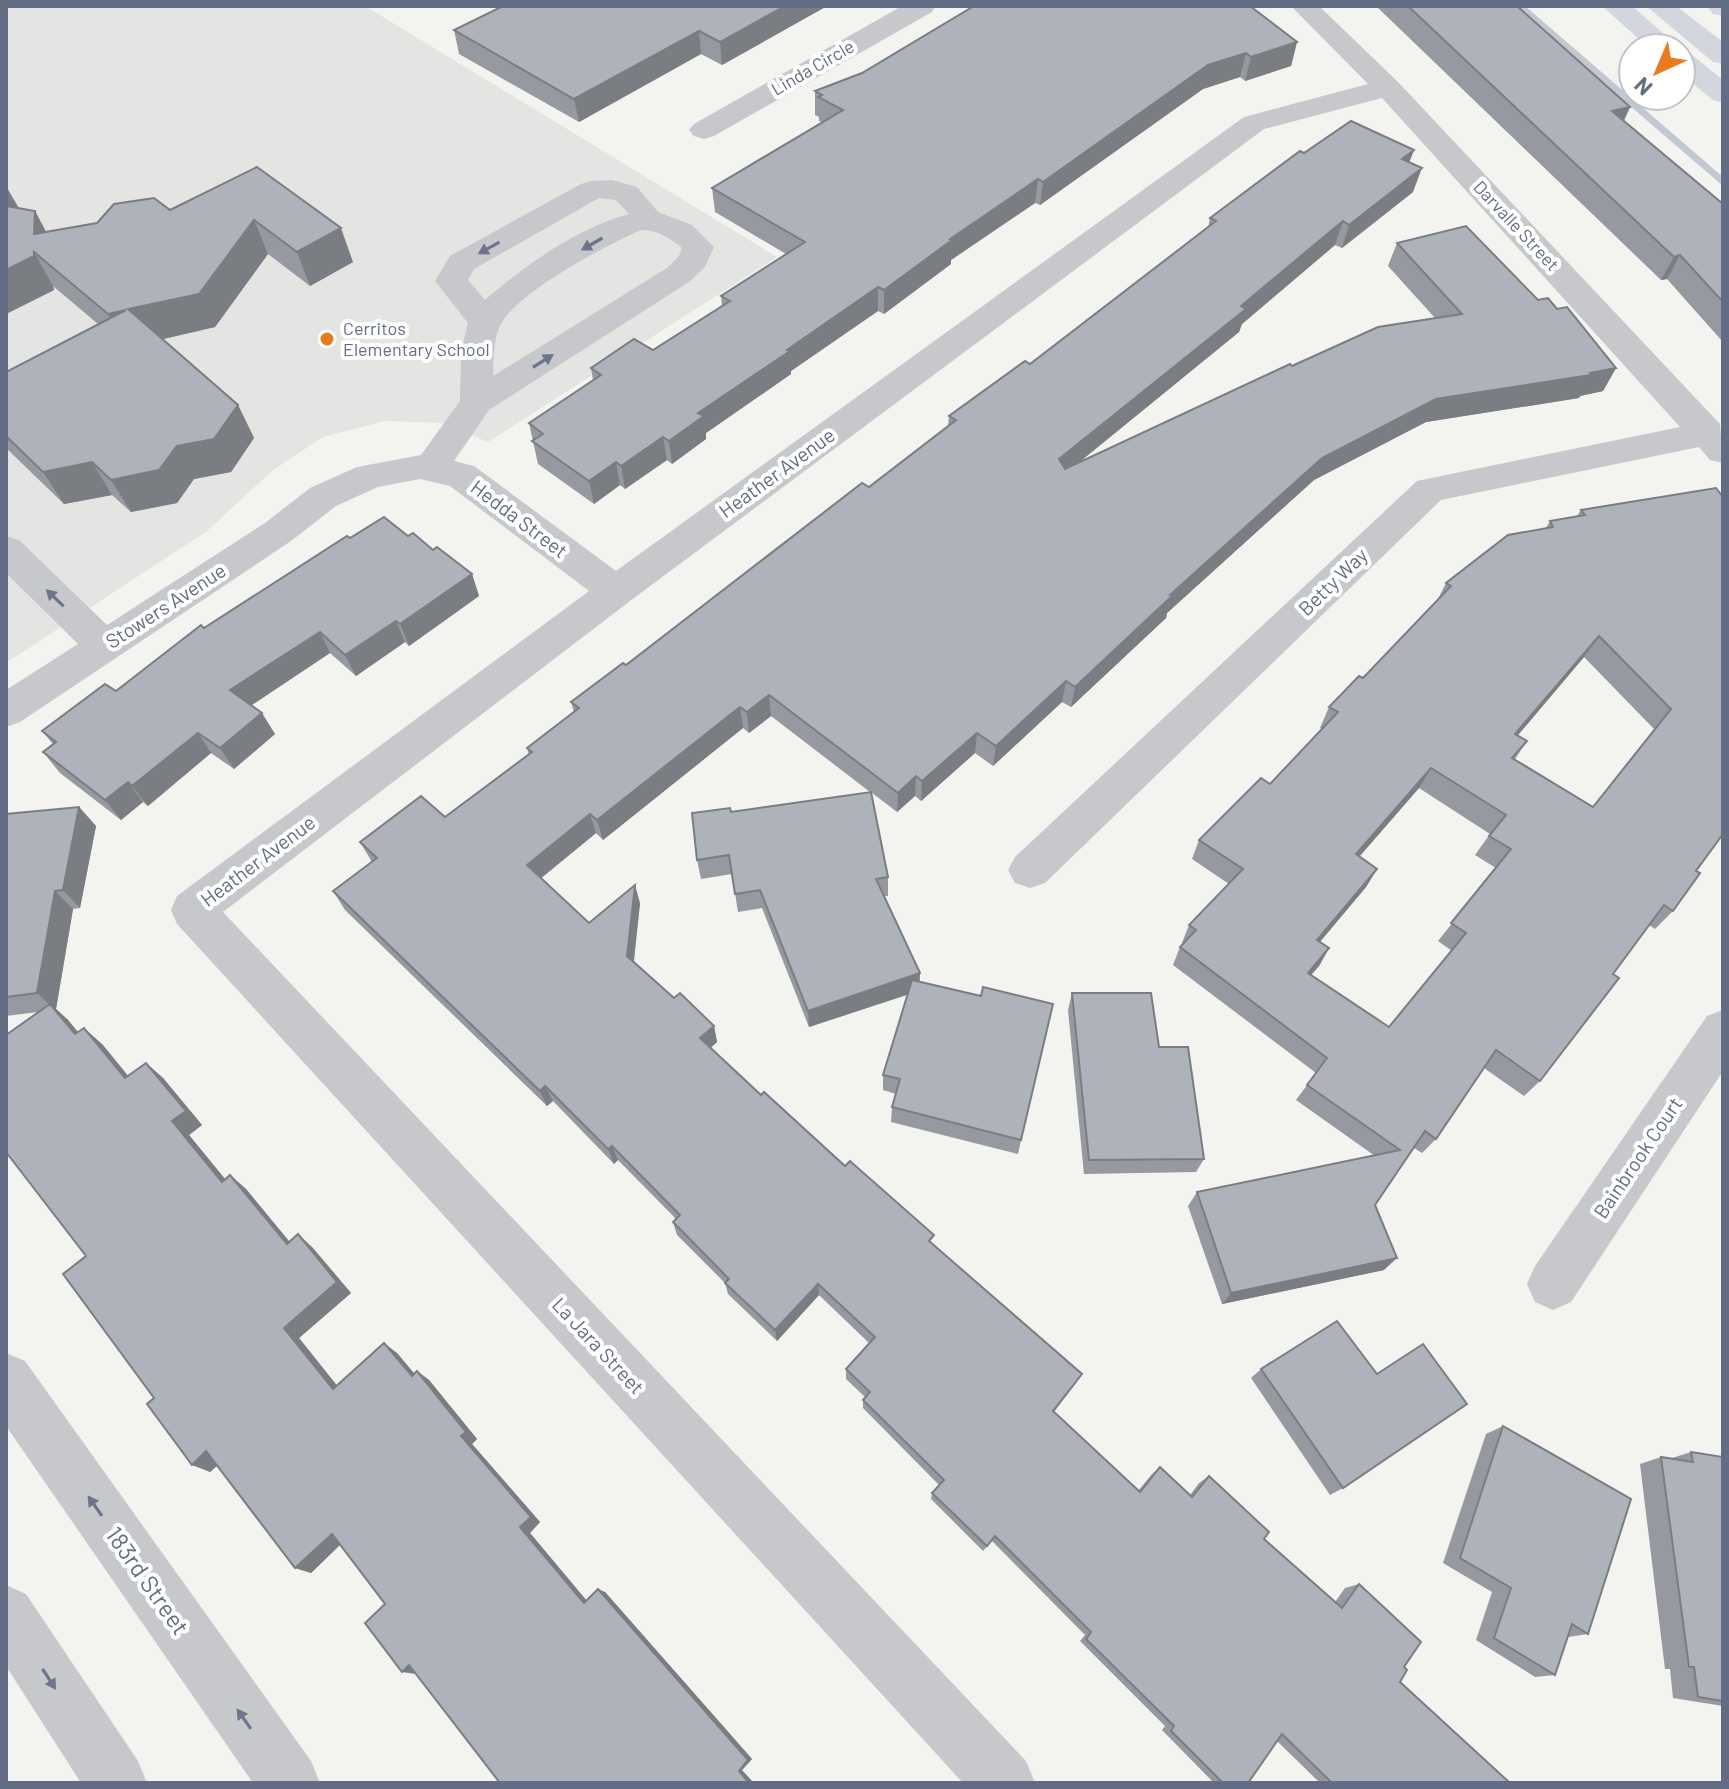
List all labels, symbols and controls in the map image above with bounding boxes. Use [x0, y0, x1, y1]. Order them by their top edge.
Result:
north arrow [1617, 32, 1697, 112]
street label: Linda Circle [767, 35, 858, 100]
text: N [1628, 73, 1657, 102]
street label: Darvalle Street [1469, 176, 1564, 275]
one-way arrow [581, 237, 603, 251]
one-way arrow [478, 241, 500, 255]
place label: Cerritos Elementary School [343, 317, 490, 360]
marker: Cerritos Elementary School [318, 330, 336, 348]
one-way arrow [532, 354, 554, 368]
street label: Heather Avenue [714, 422, 839, 522]
street label: Hedda Street [467, 474, 573, 562]
street label: Betty Way [1293, 543, 1372, 620]
street label: Stowers Avenue [101, 557, 230, 653]
one-way arrow [46, 590, 65, 608]
street label: Heather Avenue [195, 809, 319, 911]
street label: Bainbrook Court [1588, 1092, 1687, 1223]
street label: La Jara Street [548, 1292, 650, 1399]
one-way arrow [88, 1496, 103, 1517]
street label: 183rd Street [100, 1520, 196, 1640]
one-way arrow [41, 1669, 56, 1690]
one-way arrow [237, 1709, 252, 1730]

